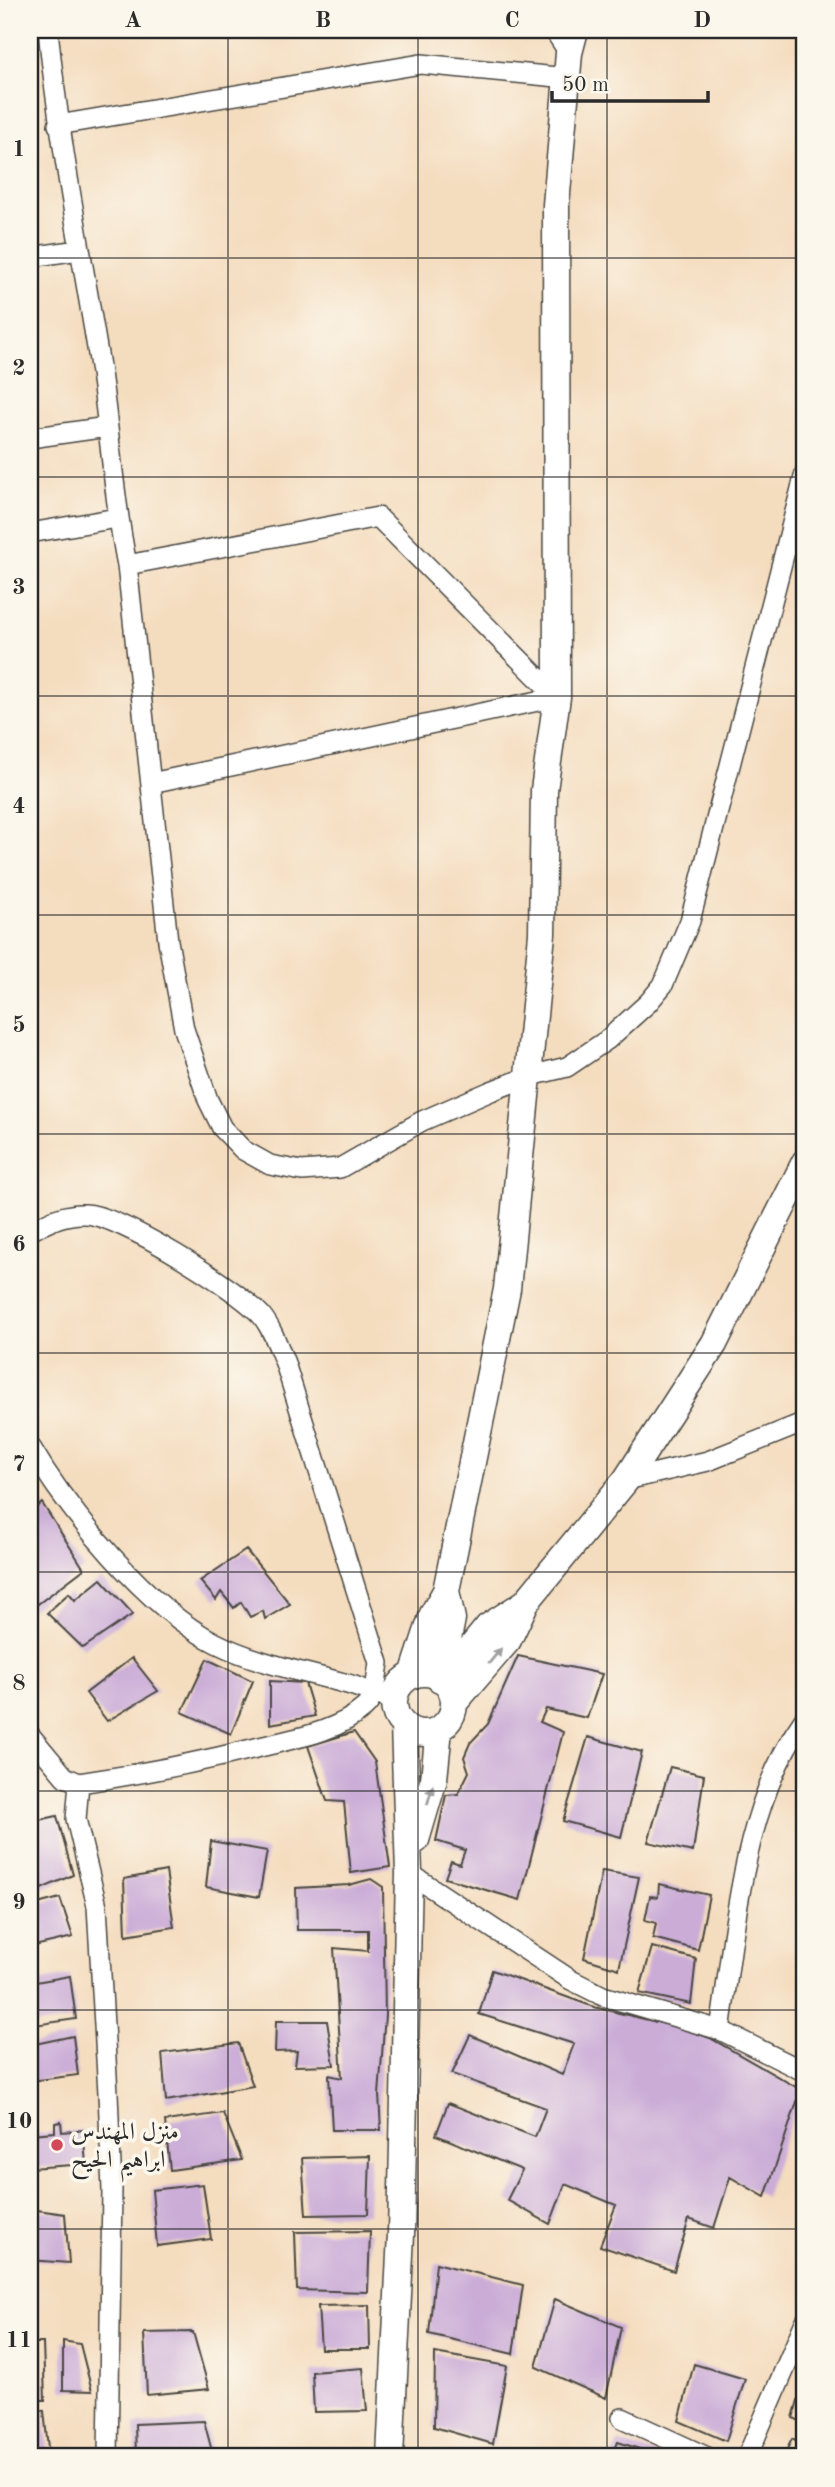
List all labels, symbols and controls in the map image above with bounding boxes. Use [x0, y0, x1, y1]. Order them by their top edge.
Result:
text: A [124, 9, 142, 32]
text: B [315, 9, 331, 32]
text: C [504, 9, 520, 32]
text: D [693, 9, 711, 32]
scale bar [552, 60, 707, 104]
text: 50 m [562, 75, 609, 96]
text: 1 [12, 138, 26, 161]
text: 2 [12, 357, 26, 380]
text: 3 [12, 576, 26, 599]
text: 4 [12, 795, 26, 818]
text: 5 [12, 1014, 26, 1037]
text: 6 [12, 1233, 26, 1256]
text: 7 [12, 1453, 26, 1476]
one-way arrow [488, 1647, 502, 1665]
text: 8 [12, 1672, 26, 1695]
one-way arrow [425, 1784, 436, 1806]
text: 9 [12, 1891, 26, 1914]
text: 10 [6, 2110, 32, 2133]
place label: منزل المهندس ابراهيم الحيح [71, 2121, 179, 2183]
marker: منزل المهندس ابراهيم الحيح [49, 2137, 65, 2153]
text: 11 [6, 2329, 32, 2352]

